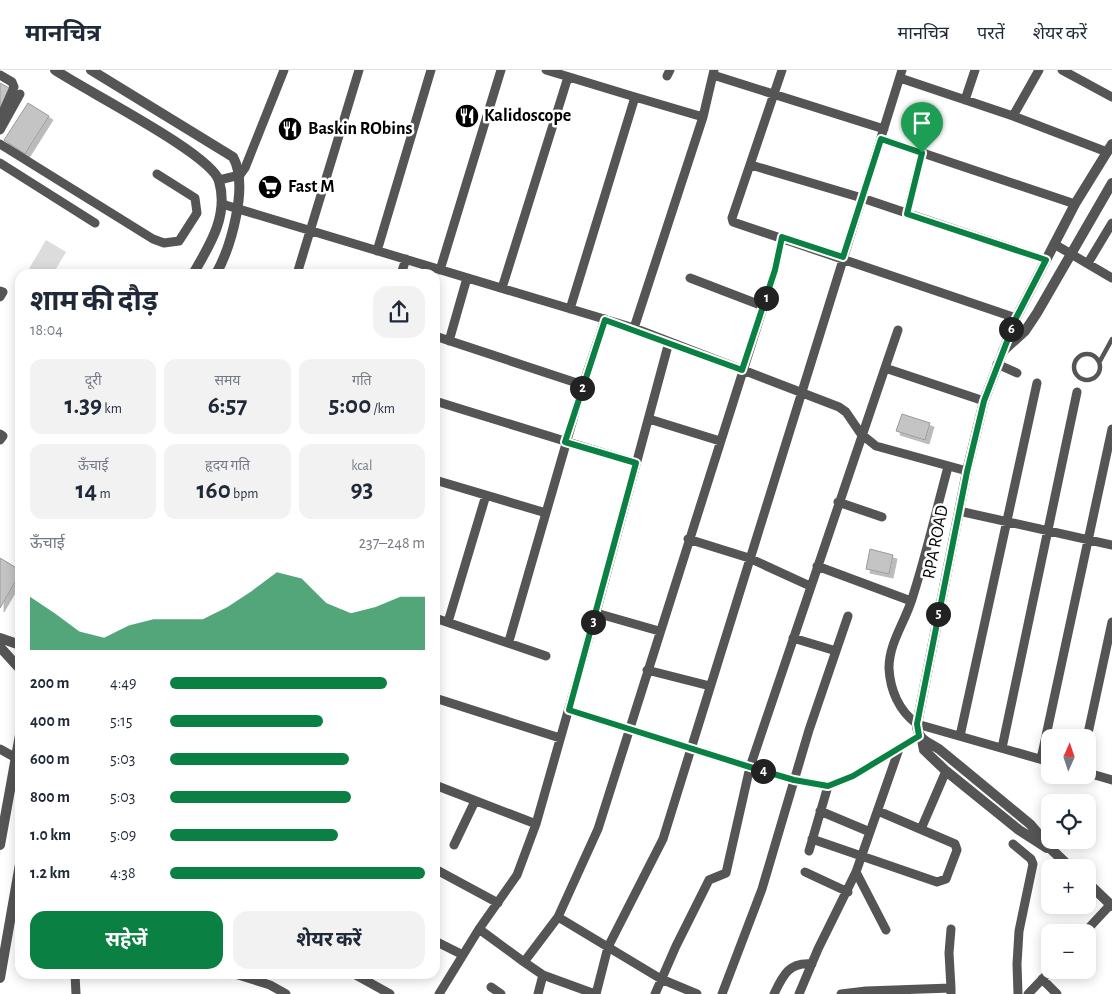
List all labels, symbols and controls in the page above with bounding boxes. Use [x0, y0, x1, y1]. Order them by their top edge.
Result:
text: मानचित्र [25, 22, 101, 46]
text: मानचित्र [897, 25, 949, 43]
text: परतें [977, 25, 1005, 43]
text: शेयर करें [1033, 25, 1087, 43]
pin [901, 102, 943, 153]
restaurant icon: Kalidoscope [454, 103, 480, 129]
place label: Kalidoscope [484, 107, 571, 125]
icon: arrive [908, 109, 936, 137]
restaurant icon: Baskin RObins [277, 116, 303, 142]
place label: Baskin RObins [308, 120, 412, 138]
supermarket icon: Fast M [257, 174, 283, 200]
place label: Fast M [288, 178, 334, 196]
button: share [373, 286, 425, 338]
pin: 1 [754, 286, 778, 310]
text: शाम की दौड़ [30, 288, 158, 316]
text: 1 [764, 291, 769, 305]
pin: 6 [998, 316, 1024, 342]
text: 18:04 [30, 322, 63, 338]
text: 6 [1008, 322, 1015, 336]
text: दूरी [85, 374, 102, 388]
text: समय [215, 374, 240, 388]
text: गति [352, 374, 372, 388]
pin: 2 [570, 376, 594, 400]
text: 2 [579, 381, 586, 395]
text: 1.39 [64, 393, 102, 418]
text: 6:57 [208, 393, 247, 418]
text: 5:00 [329, 393, 371, 418]
text: km [102, 402, 122, 416]
text: /km [371, 402, 395, 416]
text: ऊँचाई [78, 459, 108, 473]
text: हृदय गति [205, 459, 250, 473]
text: kcal [351, 459, 373, 473]
text: 93 [350, 477, 373, 502]
text: 14 [76, 478, 97, 503]
text: 160 [197, 478, 231, 503]
text: m [97, 487, 111, 501]
text: bpm [231, 487, 258, 501]
street label: RPA ROAD [920, 504, 952, 580]
text: ऊँचाई [30, 535, 65, 551]
text: 237–248 m [359, 535, 425, 551]
pin: 5 [926, 602, 950, 626]
text: 5 [935, 607, 942, 621]
pin: 3 [580, 610, 606, 634]
text: 3 [590, 615, 597, 629]
text: 200 m [30, 675, 70, 691]
text: 4:49 [110, 675, 137, 691]
text: 400 m [30, 713, 70, 729]
text: 5:15 [110, 713, 133, 729]
north arrow [1041, 729, 1096, 784]
map controls [1041, 729, 1096, 979]
text: 600 m [30, 751, 70, 767]
text: 5:03 [110, 751, 135, 767]
pin: 4 [750, 758, 776, 784]
text: 4 [760, 764, 767, 778]
text: 800 m [30, 789, 70, 805]
text: 5:03 [110, 789, 135, 805]
button: locate [1041, 794, 1096, 849]
text: 1.0 km [30, 827, 71, 843]
text: 5:09 [110, 827, 136, 843]
button: + [1041, 859, 1096, 914]
text: 1.2 km [30, 865, 70, 881]
text: 4:38 [110, 865, 136, 881]
button: सहेजें [30, 911, 223, 969]
button: शेयर करें [233, 911, 425, 969]
button: − [1041, 924, 1096, 979]

